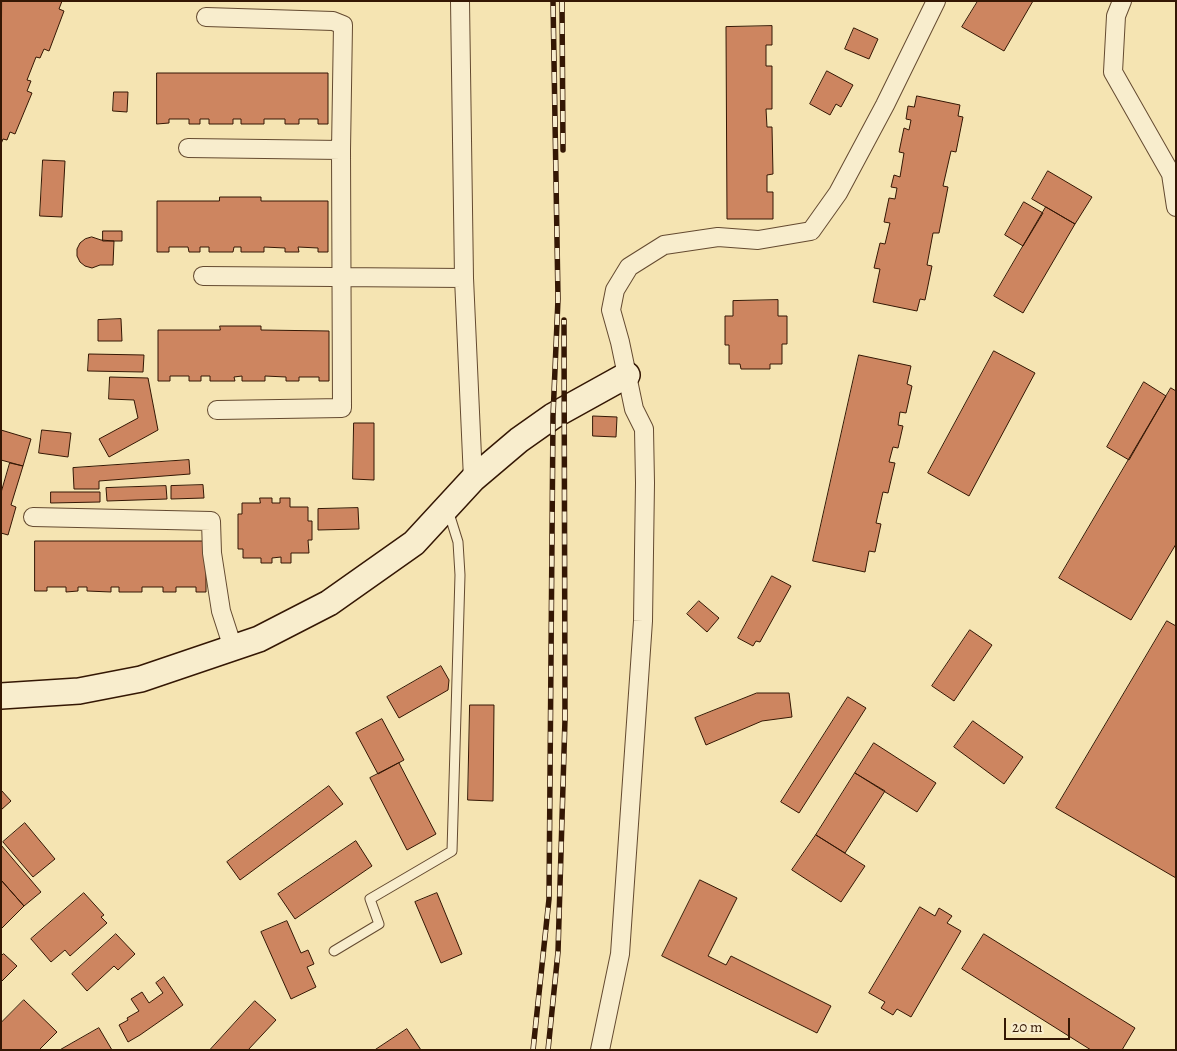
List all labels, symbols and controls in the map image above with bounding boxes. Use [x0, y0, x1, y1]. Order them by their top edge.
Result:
scale bar [1007, 1008, 1073, 1040]
text: 20 m [1012, 1017, 1043, 1037]

